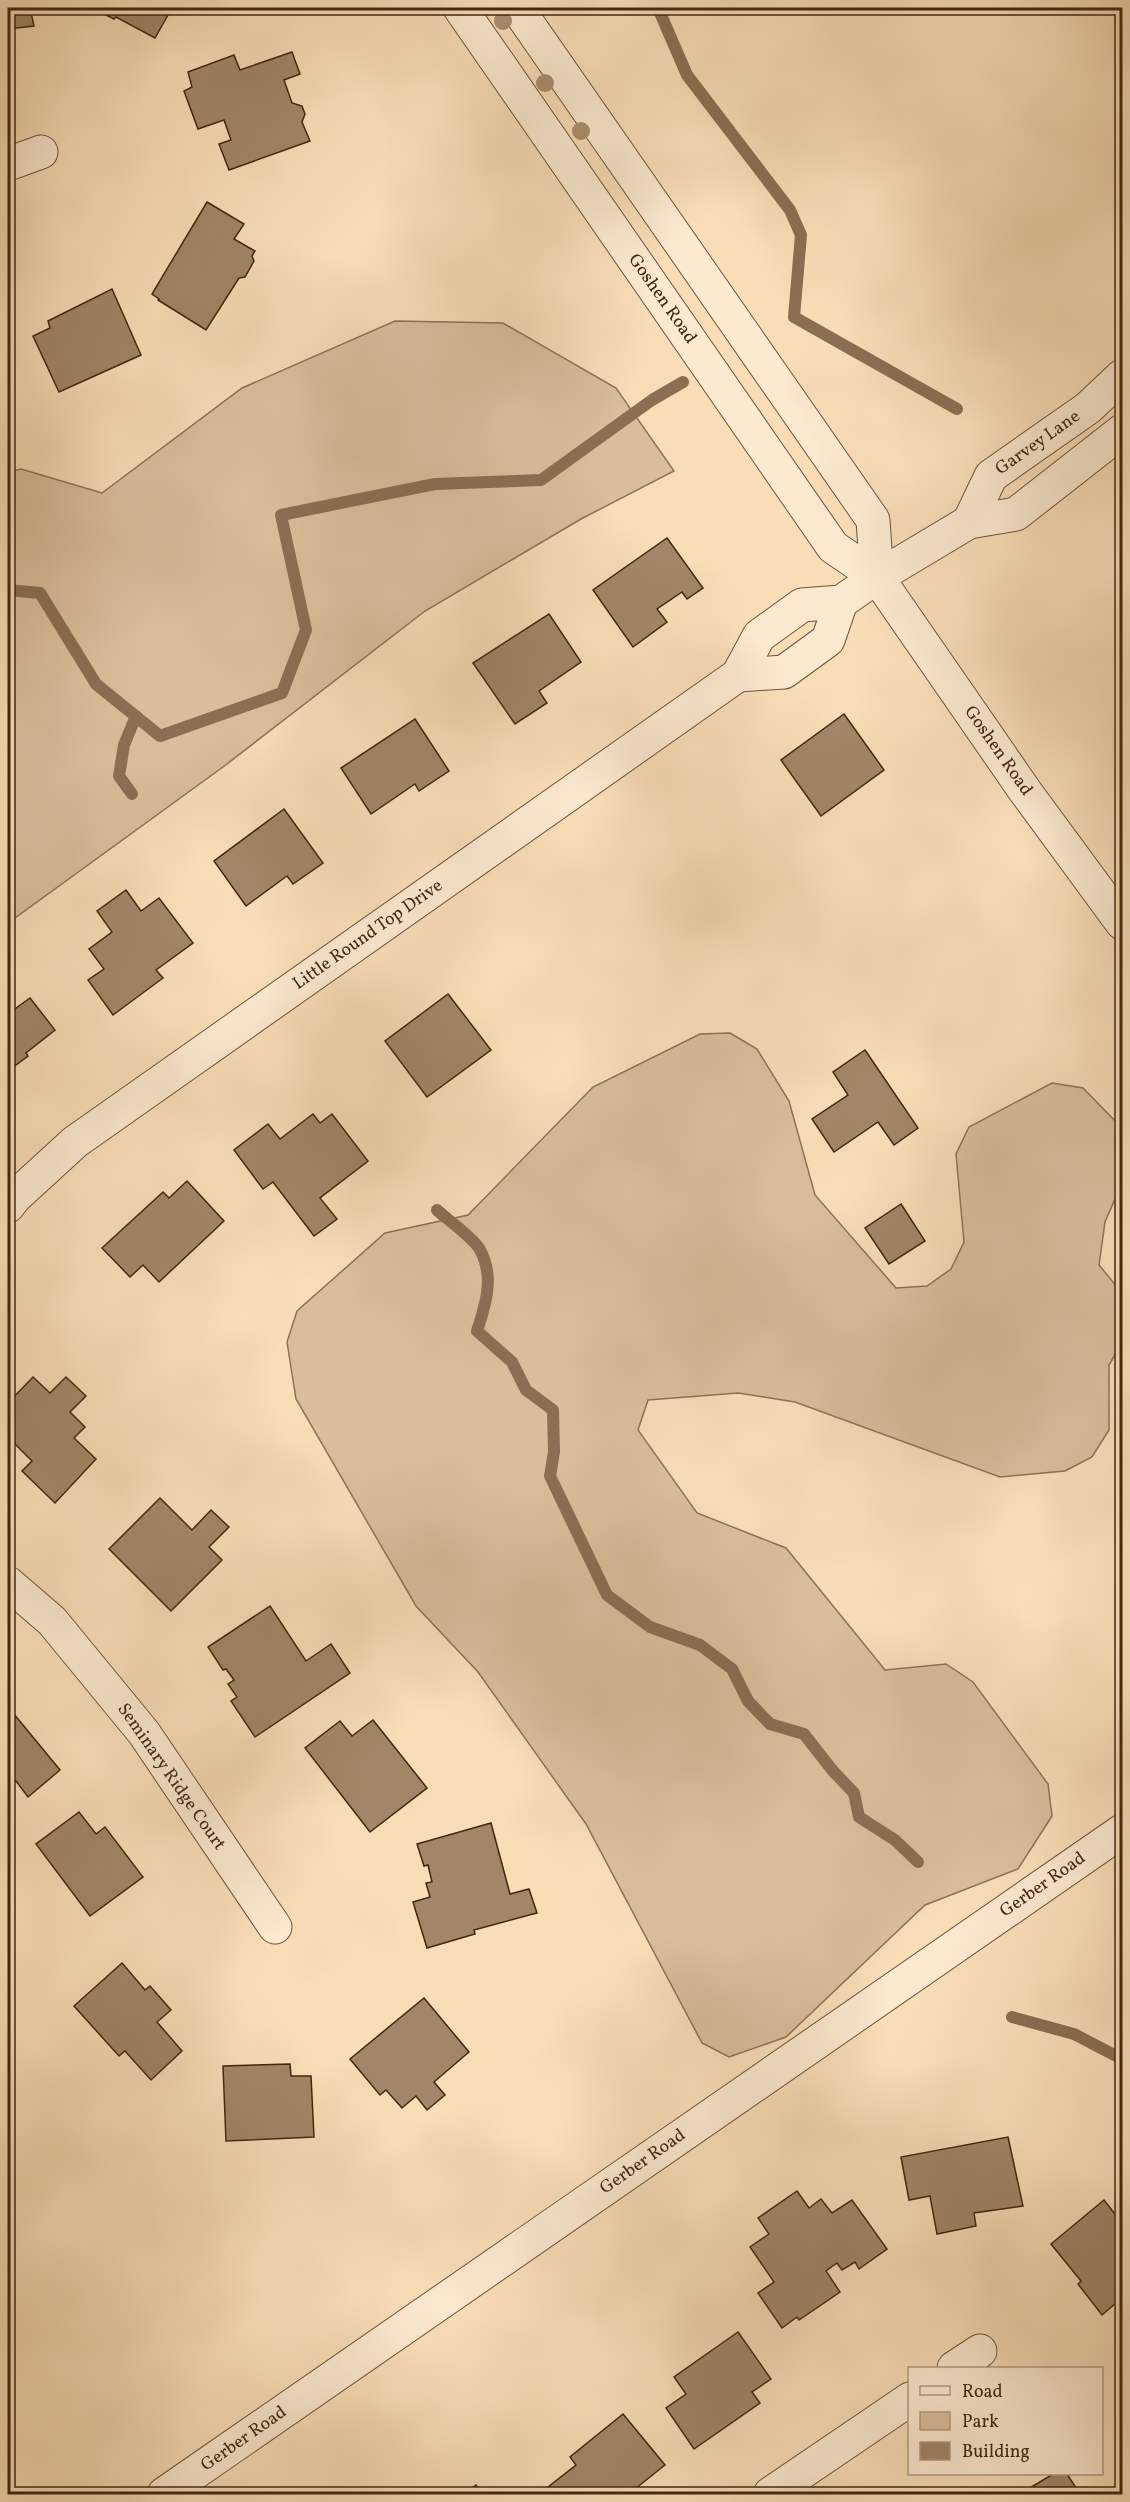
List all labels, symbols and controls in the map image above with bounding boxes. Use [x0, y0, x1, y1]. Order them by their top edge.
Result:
street label: Goshen Road [622, 249, 702, 349]
street label: Garvey Lane [990, 405, 1086, 481]
street label: Goshen Road [958, 701, 1038, 801]
street label: Little Round Top Drive [288, 874, 448, 996]
street label: Seminary Ridge Court [111, 1698, 231, 1856]
street label: Gerber Road [995, 1846, 1091, 1924]
street label: Gerber Road [595, 2123, 691, 2201]
legend [908, 2367, 1103, 2475]
text: Road [962, 2380, 1003, 2405]
street label: Gerber Road [196, 2400, 292, 2478]
text: Park [962, 2410, 999, 2435]
text: Building [962, 2440, 1030, 2465]

